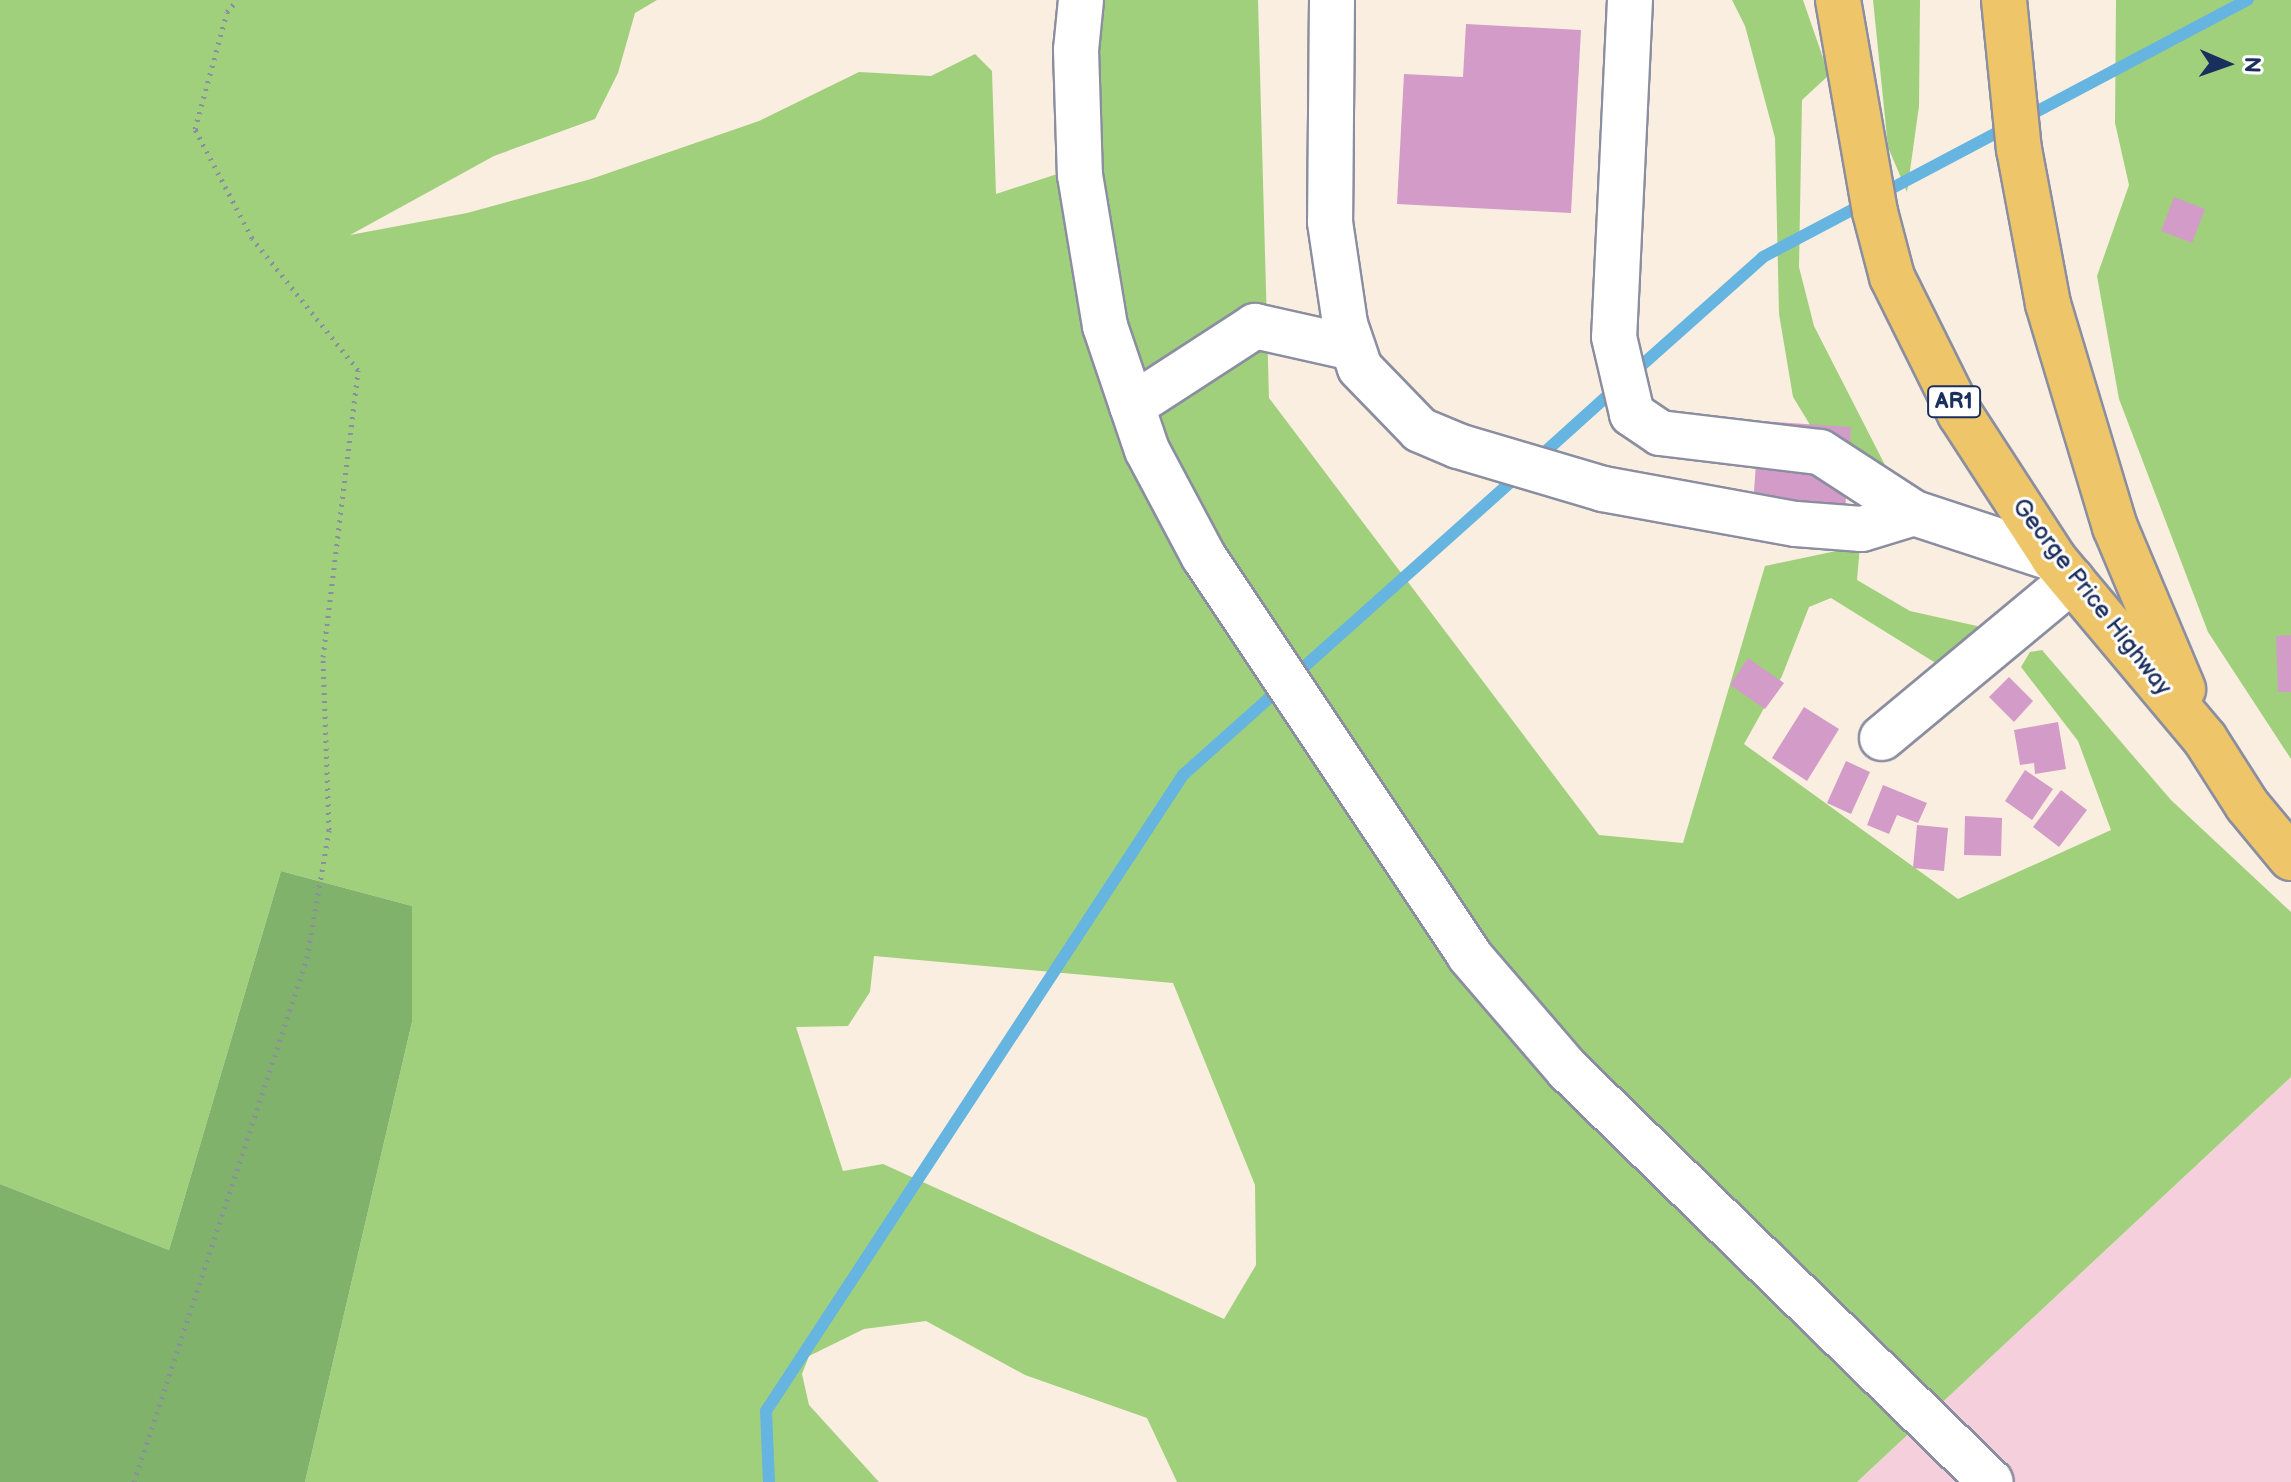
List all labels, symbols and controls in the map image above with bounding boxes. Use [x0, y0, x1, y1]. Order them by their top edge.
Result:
north arrow [2187, 24, 2267, 104]
text: N [2238, 56, 2265, 74]
road number: AR1 [1926, 384, 1982, 420]
street label: George Price Highway [2006, 493, 2178, 701]

